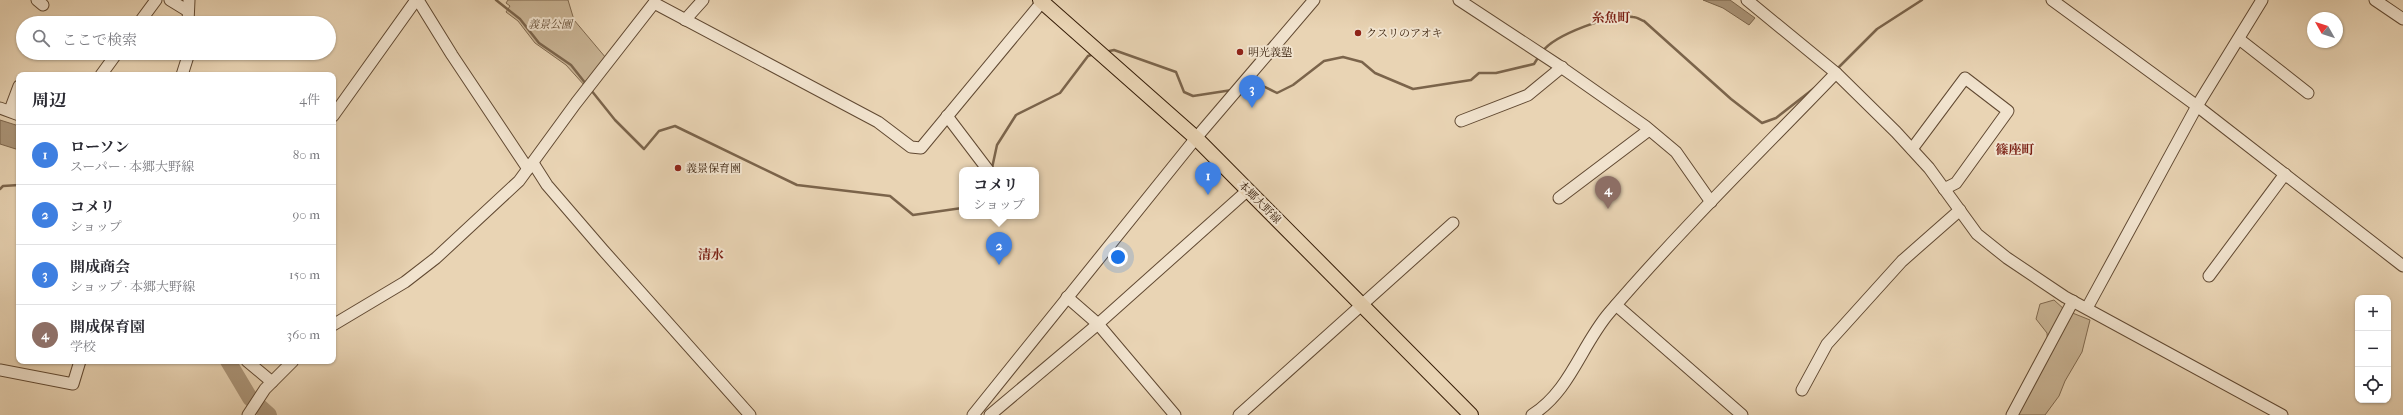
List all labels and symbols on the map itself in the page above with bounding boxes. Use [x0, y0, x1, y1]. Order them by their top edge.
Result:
district label: 糸魚町 [1591, 10, 1631, 25]
north arrow [2307, 12, 2343, 48]
park label: 義景公園 [528, 18, 574, 31]
place label: クスリのアオキ [1366, 27, 1443, 40]
marker: クスリのアオキ [1353, 28, 1363, 38]
place label: 明光義塾 [1248, 46, 1292, 59]
marker: 明光義塾 [1235, 47, 1245, 57]
pin: 3 [1239, 75, 1265, 108]
district label: 篠座町 [1995, 142, 2035, 157]
place label: 義景保育園 [686, 162, 741, 175]
pin: 1 [1195, 162, 1221, 195]
marker: 義景保育園 [673, 163, 683, 173]
pin: 4 [1595, 176, 1621, 209]
street label: 本郷大野線 [1236, 178, 1284, 226]
pin: 2 [986, 232, 1012, 265]
district label: 清水 [698, 247, 724, 262]
your location [1108, 247, 1128, 267]

